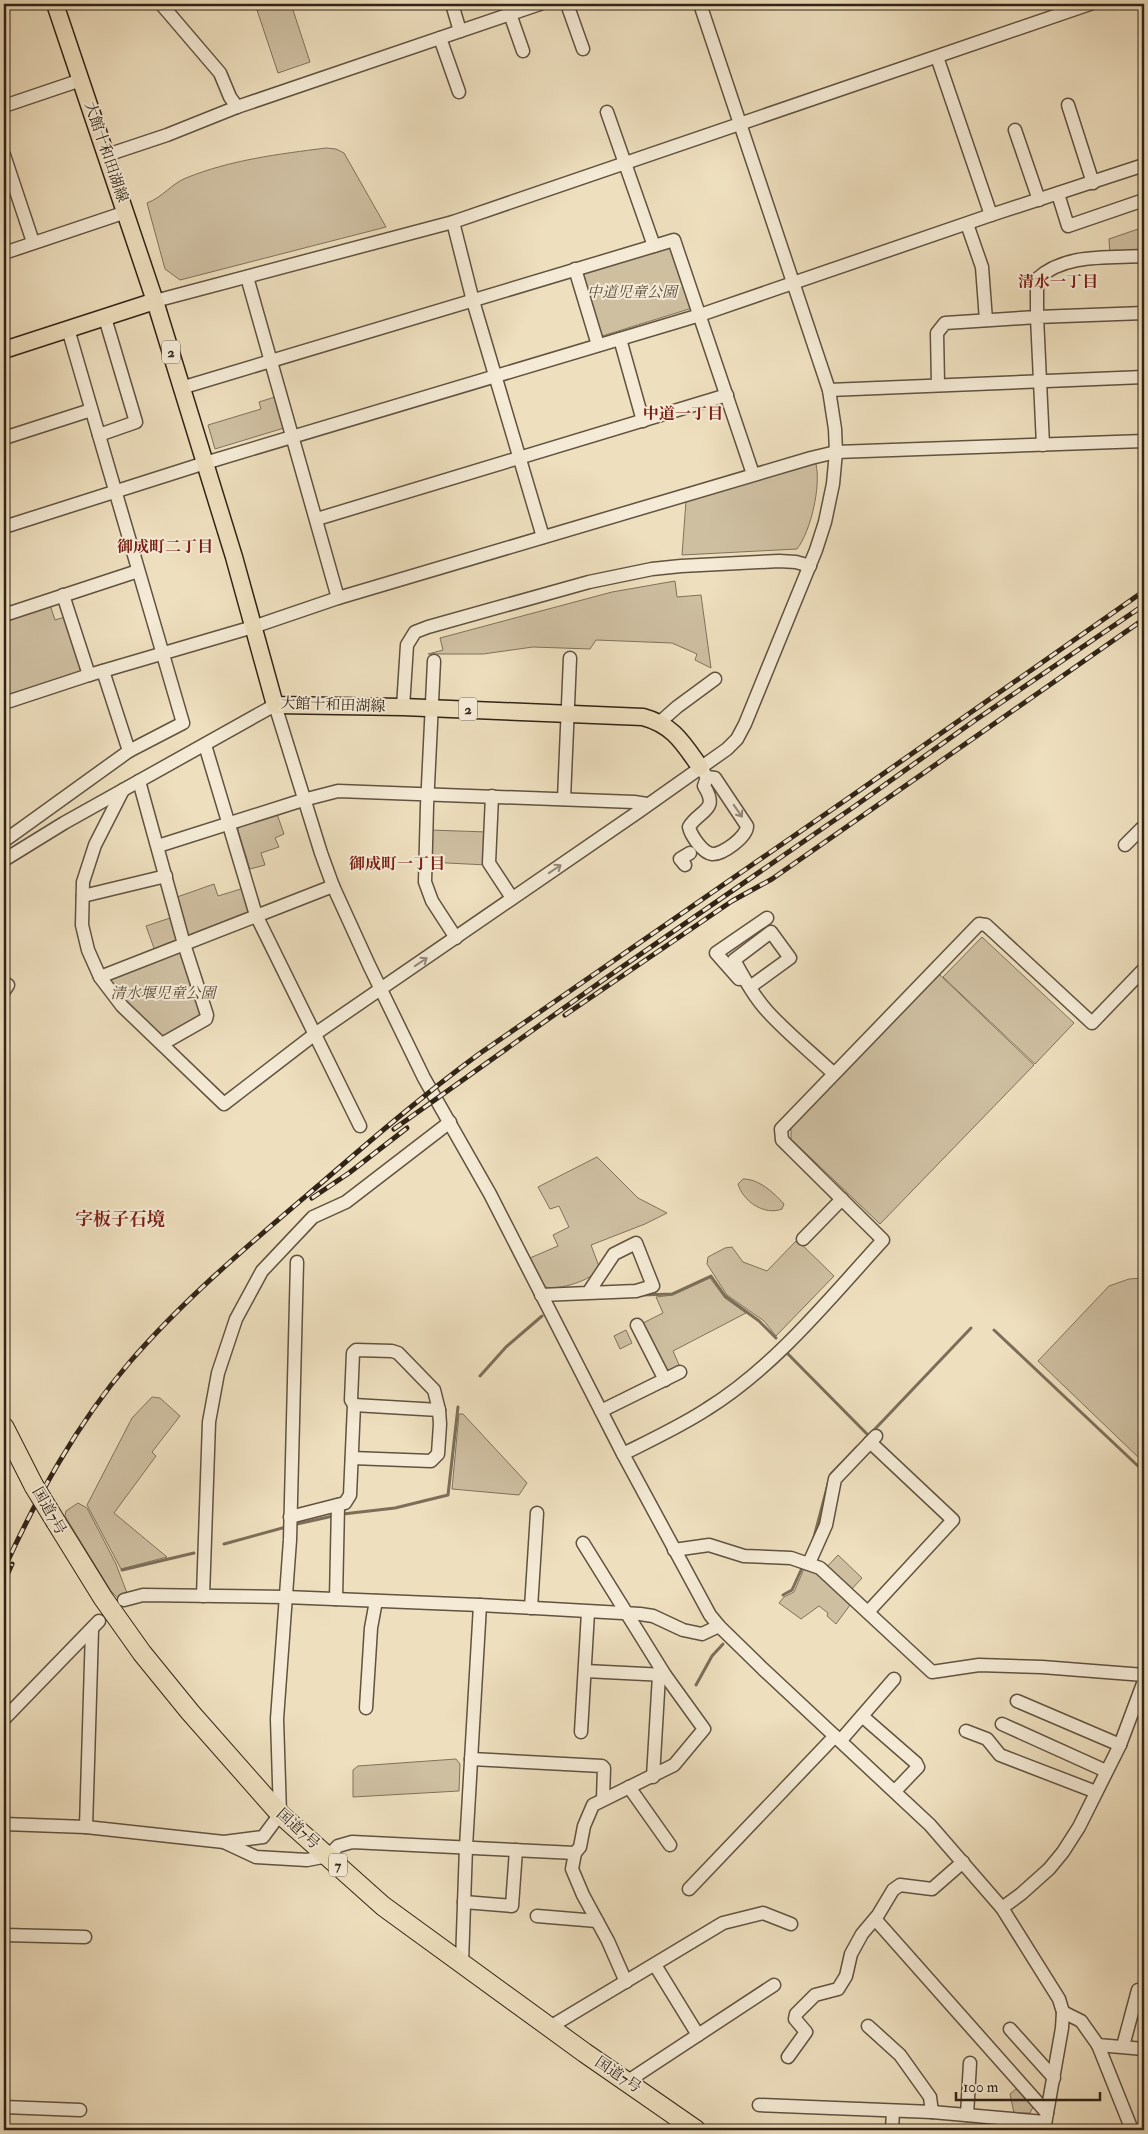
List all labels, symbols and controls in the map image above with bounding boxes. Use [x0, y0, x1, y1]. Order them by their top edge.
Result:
street label: 大館十和田湖線 [80, 99, 132, 205]
district label: 清水一丁目 [1018, 272, 1098, 292]
park label: 中道児童公園 [587, 283, 680, 302]
road number: 2 [162, 341, 180, 364]
district label: 中道一丁目 [643, 404, 723, 424]
district label: 御成町二丁目 [117, 537, 213, 557]
street label: 大館十和田湖線 [280, 694, 386, 716]
road number: 2 [459, 698, 477, 721]
one-way arrow [733, 804, 743, 818]
district label: 御成町一丁目 [349, 854, 445, 874]
one-way arrow [548, 864, 562, 874]
one-way arrow [414, 957, 428, 967]
park label: 清水堰児童公園 [110, 984, 218, 1003]
district label: 字板子石境 [75, 1208, 165, 1231]
street label: 国道7号 [28, 1484, 70, 1538]
street label: 国道7号 [272, 1805, 324, 1853]
road number: 7 [329, 1854, 347, 1876]
street label: 国道7号 [591, 2053, 645, 2097]
scale bar [956, 2069, 1099, 2101]
text: 100 m [963, 2078, 999, 2097]

